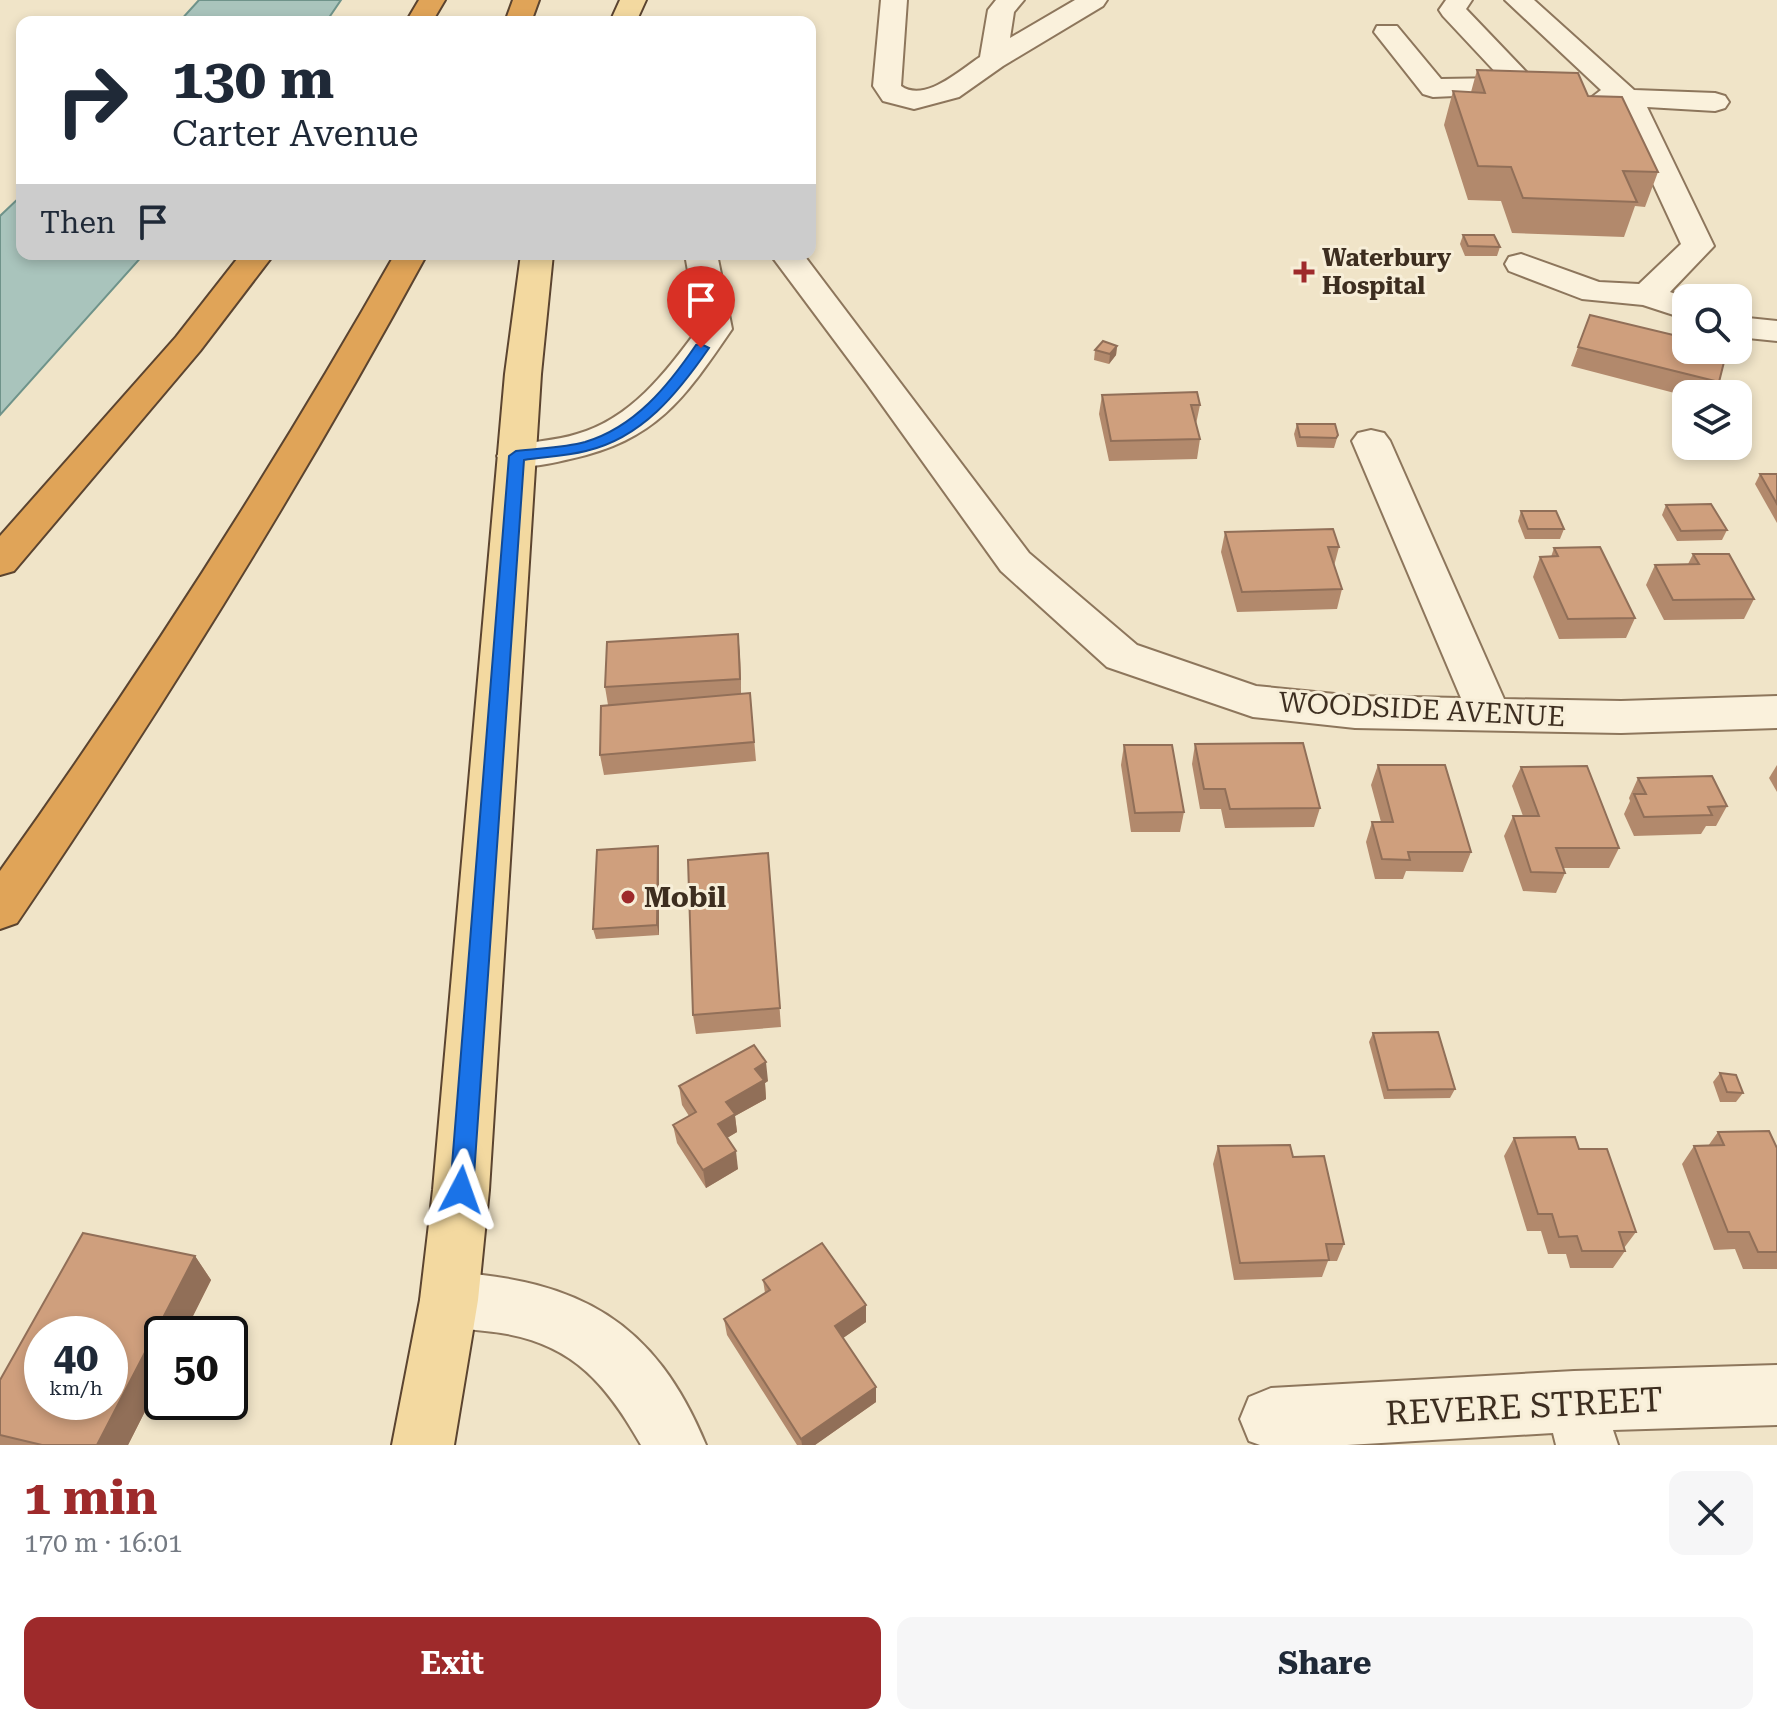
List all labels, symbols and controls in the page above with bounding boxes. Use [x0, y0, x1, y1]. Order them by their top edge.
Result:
text: 130 m [172, 46, 334, 112]
icon: right [40, 48, 144, 152]
text: Carter Avenue [172, 113, 418, 155]
icon: arrive [131, 200, 175, 244]
text: Then [40, 205, 115, 240]
place label: Waterbury Hospital [1322, 244, 1452, 300]
marker: Waterbury Hospital [1293, 261, 1315, 283]
pin [667, 266, 735, 348]
icon: arrive [679, 278, 723, 322]
map controls [1672, 284, 1752, 460]
button: search [1672, 284, 1752, 364]
button: layers [1672, 380, 1752, 460]
street label: WOODSIDE AVENUE [1278, 686, 1566, 733]
place label: Mobil [644, 881, 726, 914]
marker: Mobil [619, 888, 637, 906]
position arrow [419, 1148, 503, 1232]
speed limit sign: 50 [144, 1316, 248, 1420]
text: 40 [54, 1334, 98, 1381]
text: km/h [49, 1376, 103, 1400]
street label: REVERE STREET [1384, 1379, 1664, 1433]
text: 1 min [24, 1470, 157, 1526]
button: close [1669, 1471, 1753, 1555]
text: 170 m · 16:01 [24, 1528, 183, 1558]
button: Exit [24, 1617, 881, 1709]
button: Share [897, 1617, 1753, 1709]

